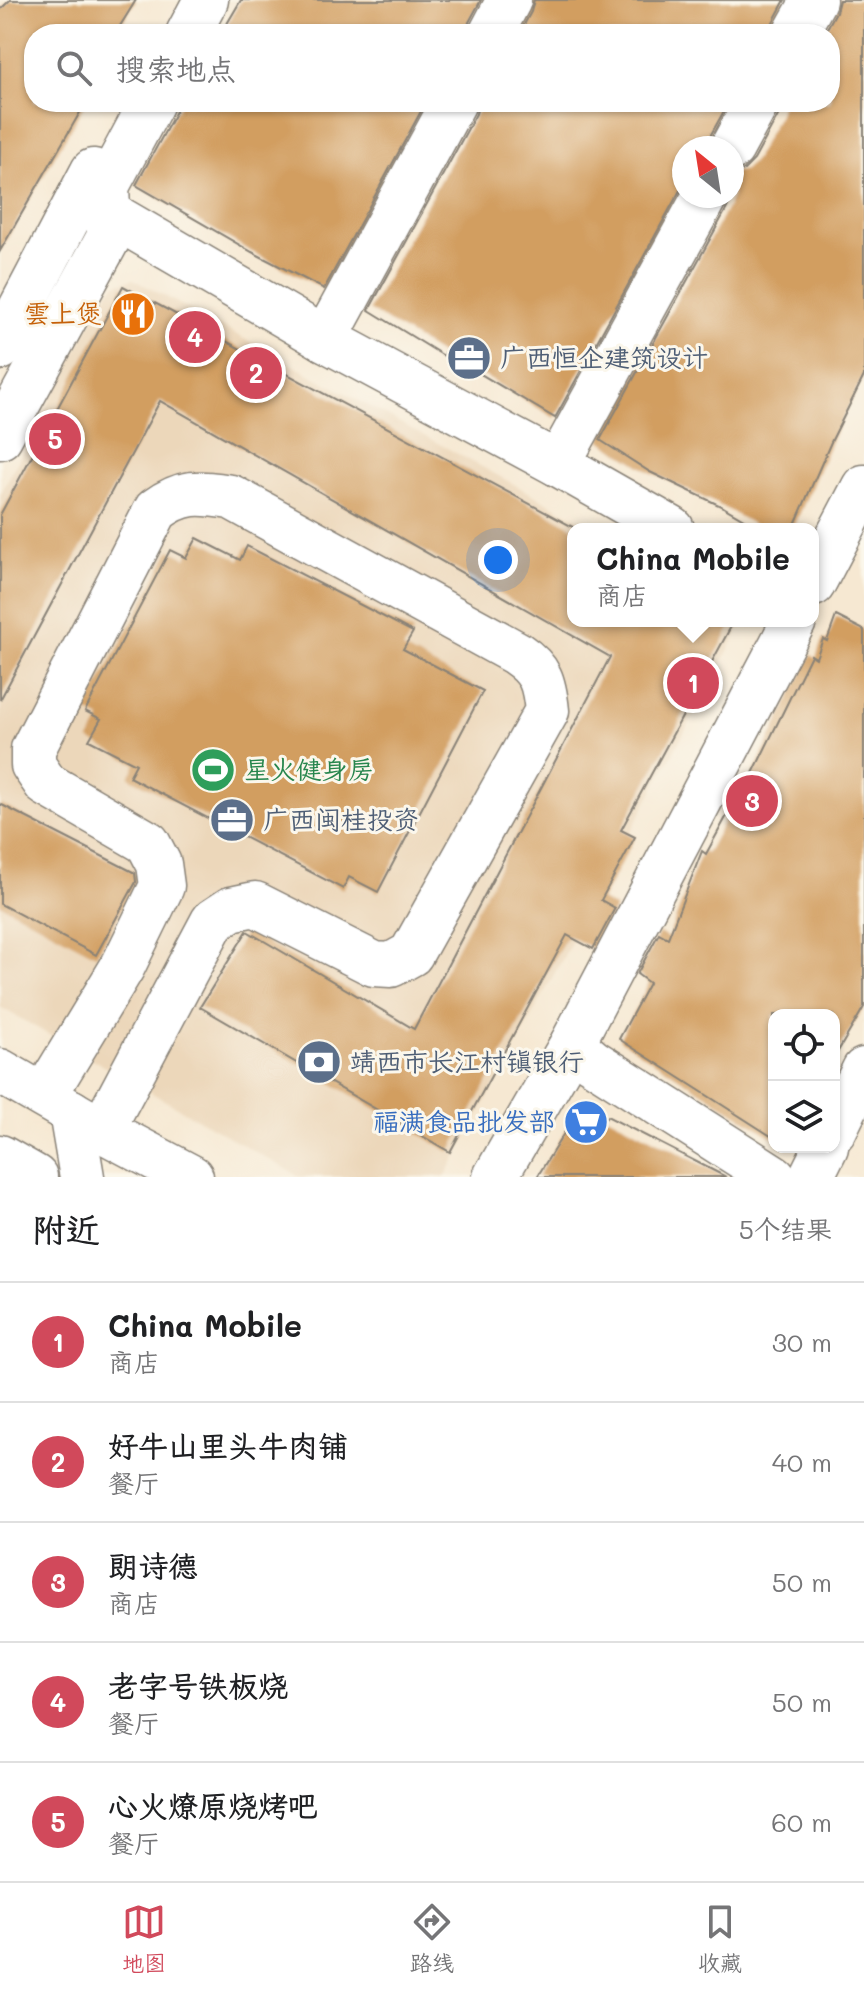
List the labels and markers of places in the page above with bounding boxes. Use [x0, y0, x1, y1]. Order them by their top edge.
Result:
restaurant icon: 雲上煲 [109, 290, 157, 338]
place label: 雲上煲 [24, 296, 102, 330]
pin: 4 [169, 307, 221, 367]
office icon: 广西恒企建筑设计 [445, 334, 493, 382]
place label: 广西恒企建筑设计 [500, 340, 708, 374]
pin: 2 [230, 343, 282, 403]
pin: 5 [29, 409, 81, 469]
pin: 1 [667, 653, 719, 713]
sports icon: 星火健身房 [189, 746, 237, 794]
place label: 星火健身房 [244, 752, 374, 786]
pin: 3 [726, 771, 778, 831]
office icon: 广西闽桂投资 [208, 796, 256, 844]
place label: 广西闽桂投资 [263, 802, 419, 836]
bank icon: 靖西市长江村镇银行 [295, 1038, 343, 1086]
place label: 靖西市长江村镇银行 [350, 1044, 584, 1078]
supermarket icon: 福满食品批发部 [562, 1098, 610, 1146]
place label: 福满食品批发部 [373, 1104, 555, 1138]

